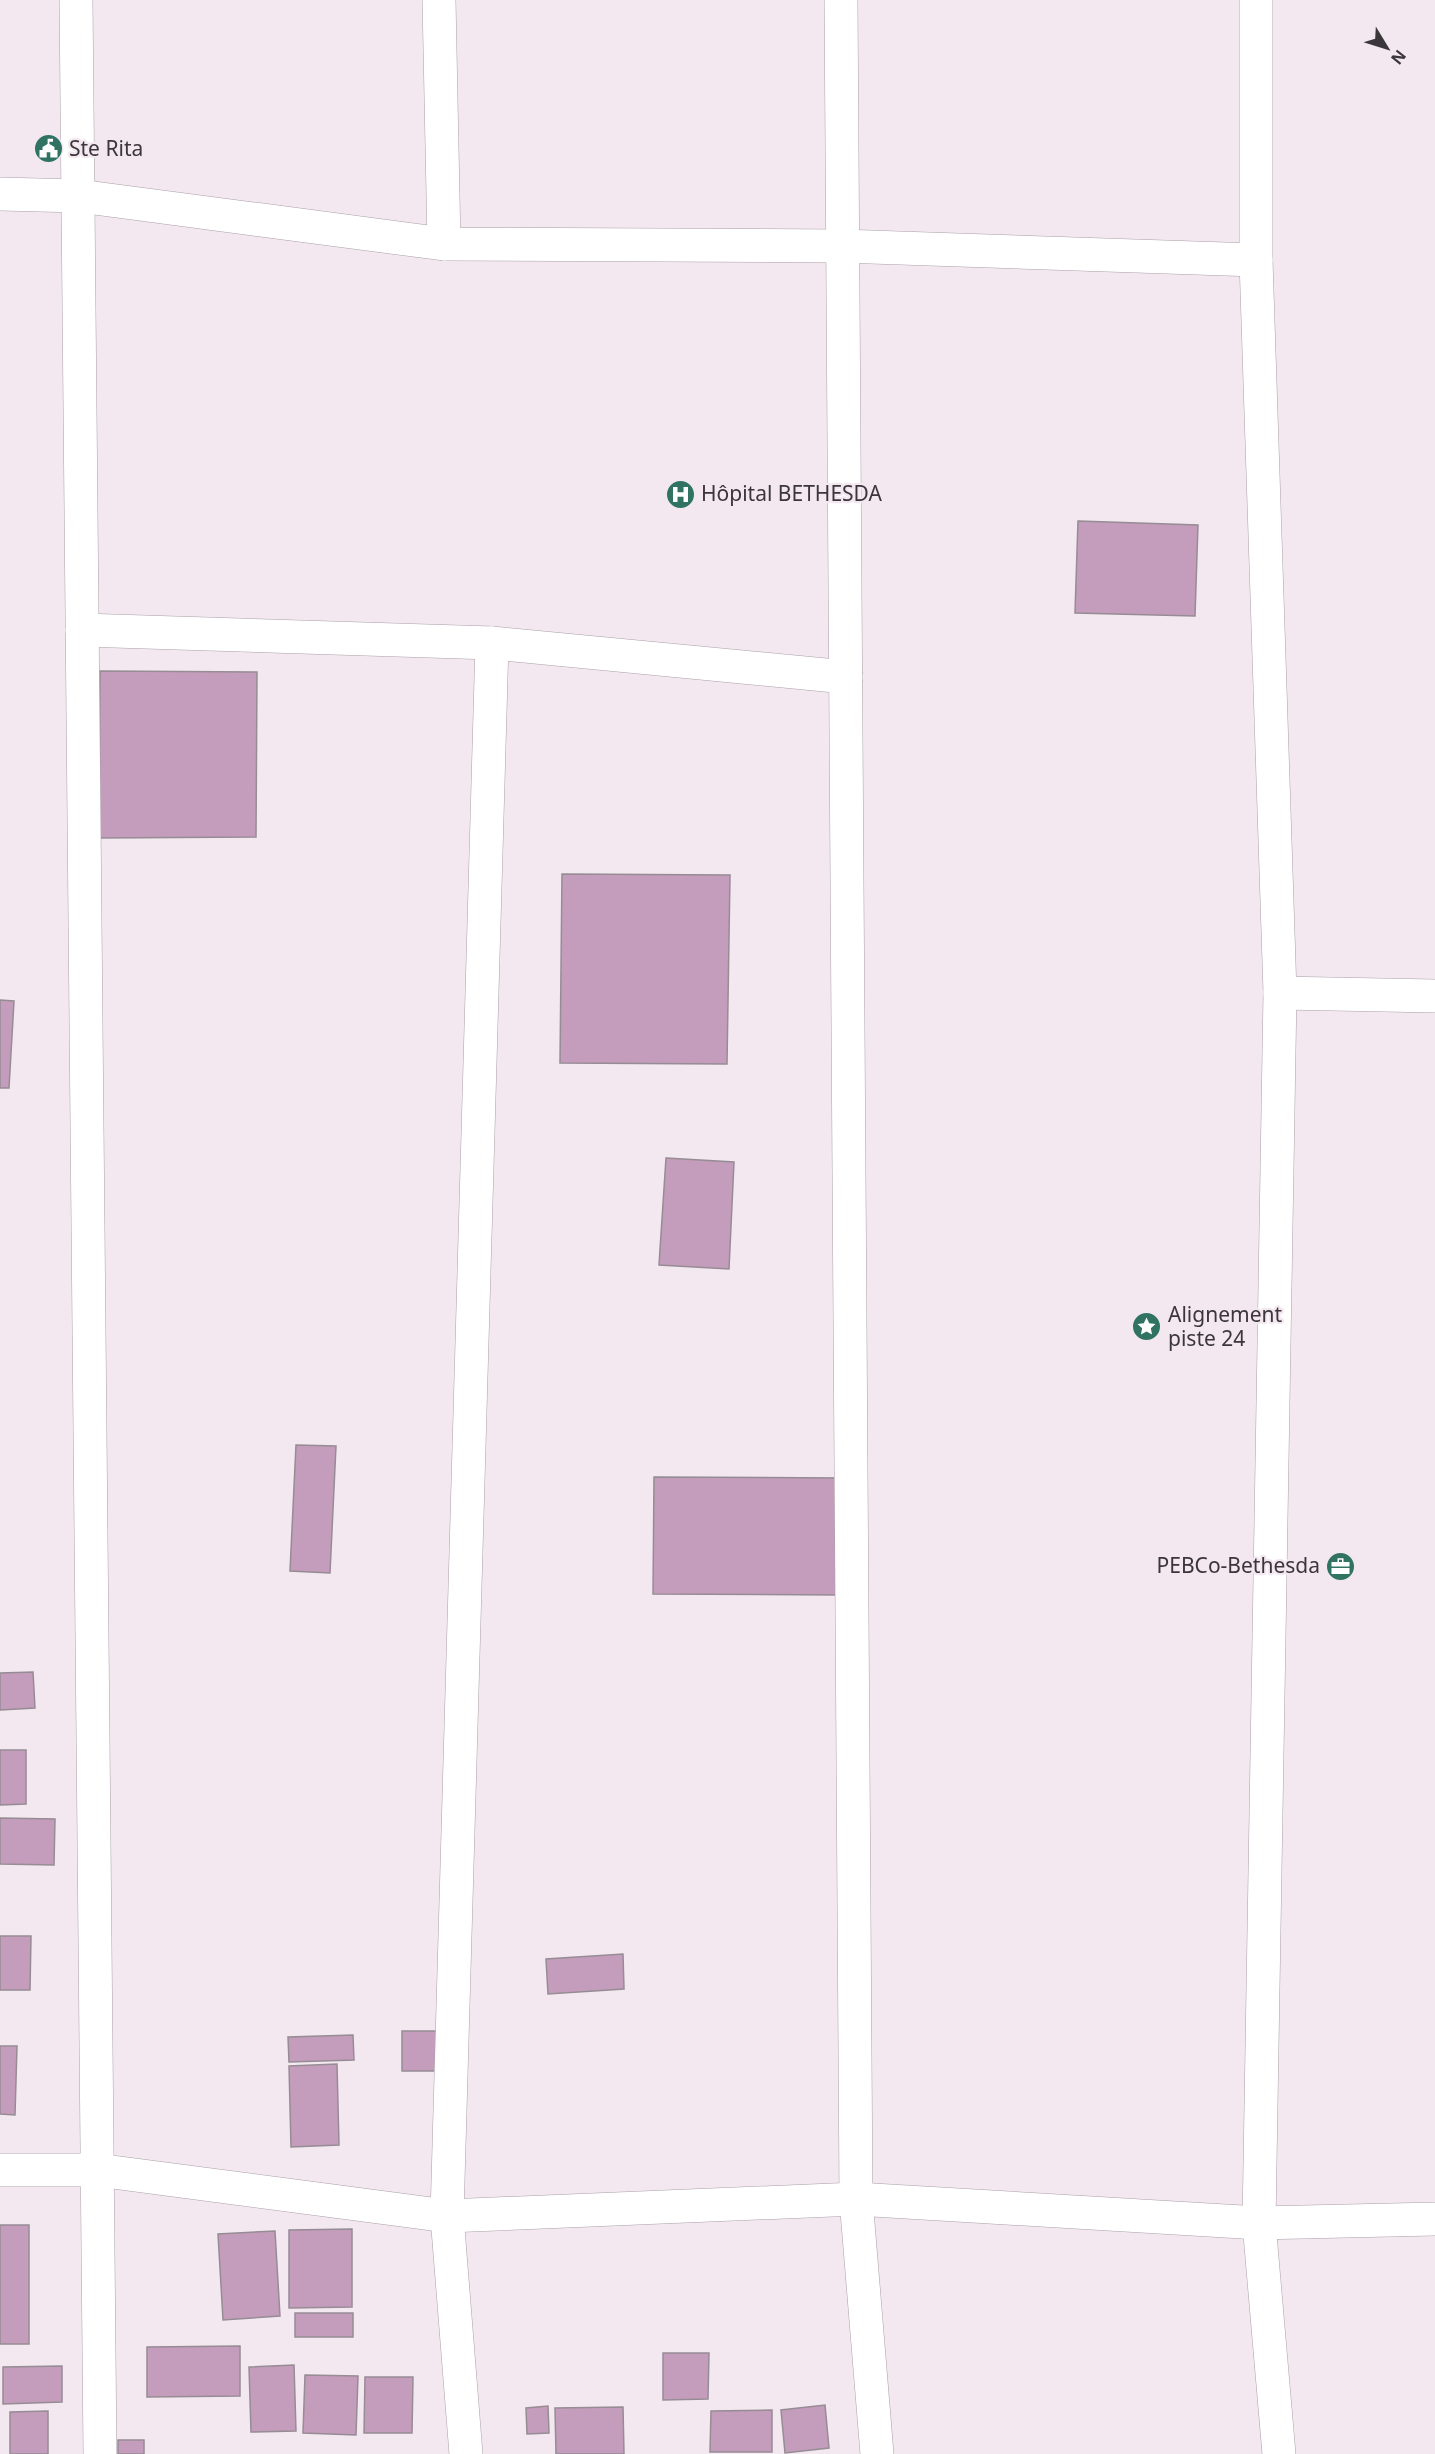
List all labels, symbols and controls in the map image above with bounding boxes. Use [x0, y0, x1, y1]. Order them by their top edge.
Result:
north arrow [1357, 18, 1417, 78]
text: N [1386, 45, 1411, 69]
public building icon: Ste Rita [32, 133, 64, 165]
place label: Ste Rita [69, 134, 143, 162]
hospital icon: Hôpital BETHESDA [664, 478, 696, 510]
place label: Hôpital BETHESDA [701, 479, 883, 507]
place label: Alignement piste 24 [1168, 1300, 1282, 1352]
place icon: Alignement piste 24 [1131, 1311, 1163, 1343]
office icon: PEBCo-Bethesda [1325, 1550, 1357, 1582]
place label: PEBCo-Bethesda [1157, 1551, 1320, 1579]

